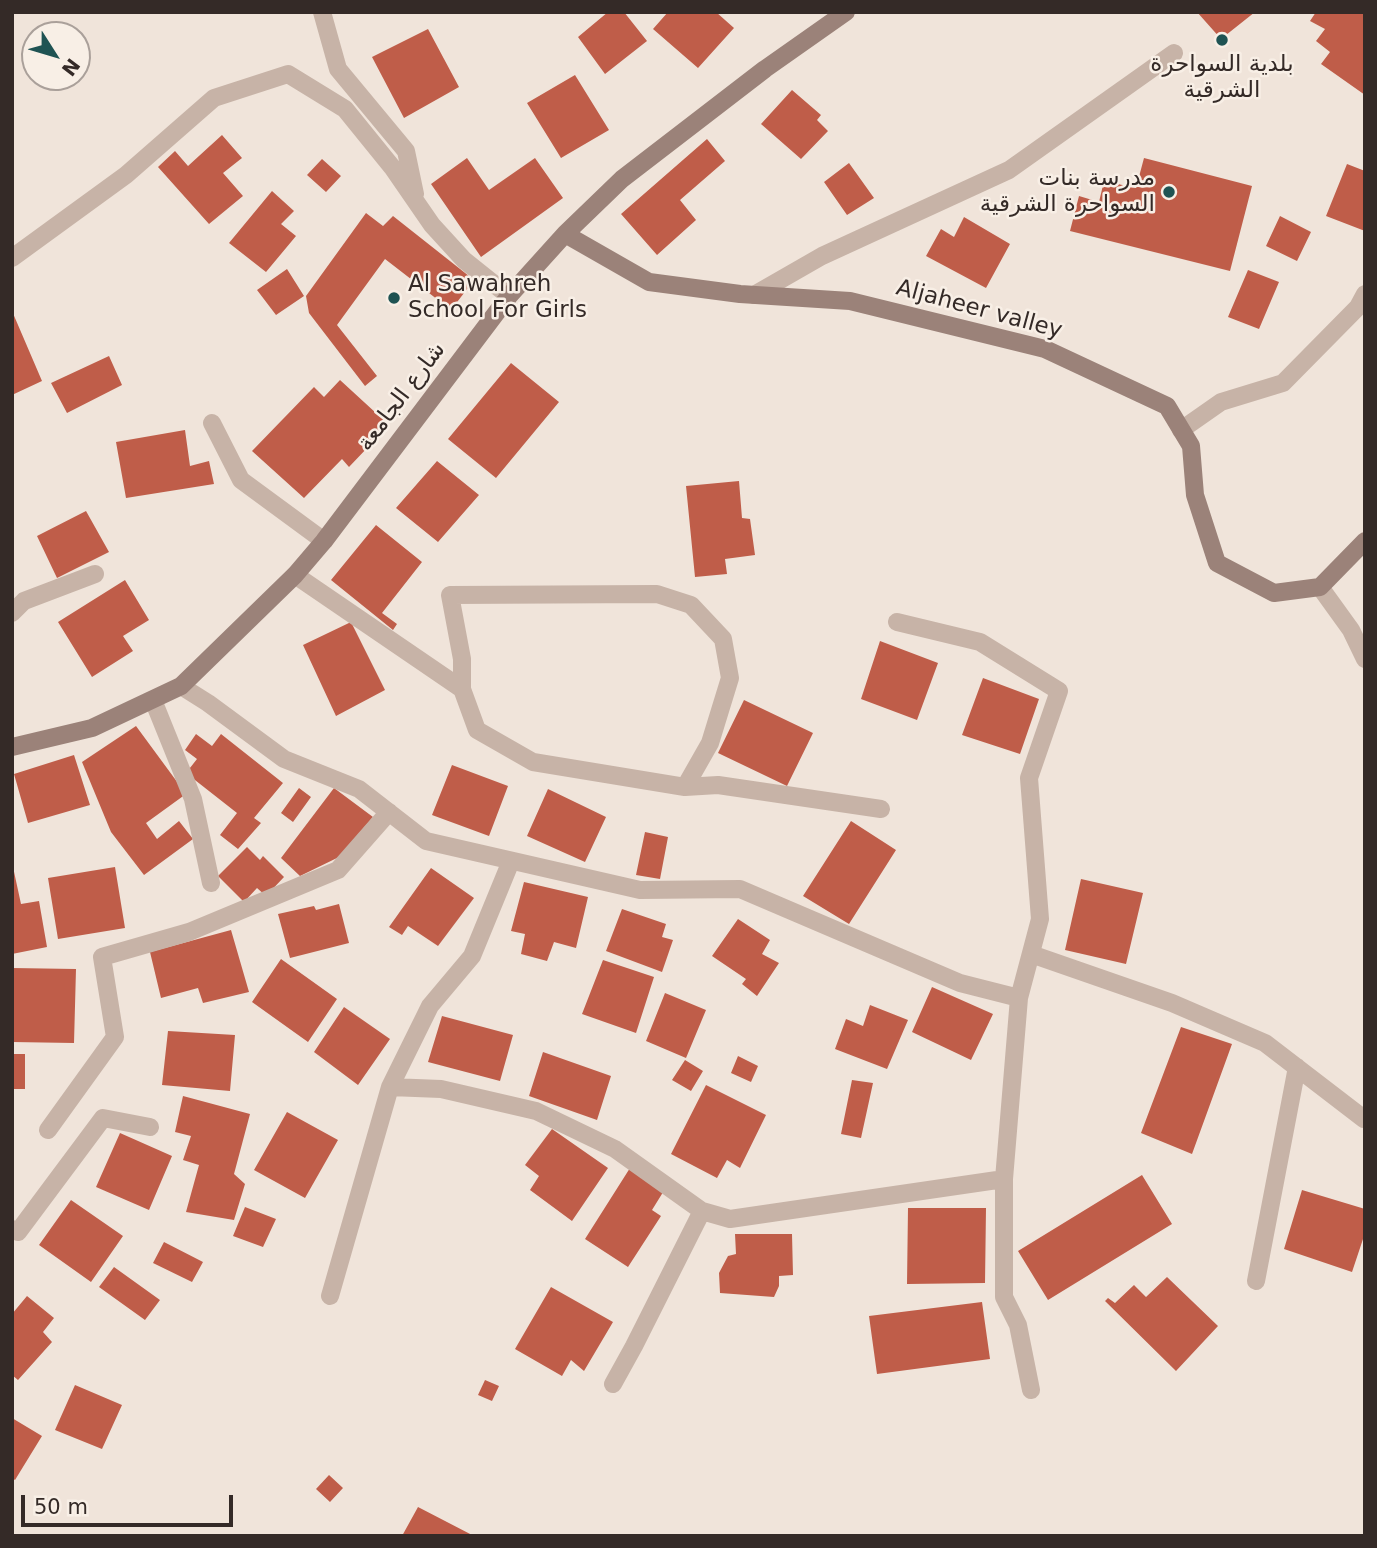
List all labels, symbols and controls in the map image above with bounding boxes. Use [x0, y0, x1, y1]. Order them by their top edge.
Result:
north arrow [21, 21, 91, 91]
marker: بلدية السواحرة الشرقية [1214, 32, 1230, 48]
place label: بلدية السواحرة الشرقية [1150, 51, 1294, 105]
text: N [58, 54, 85, 80]
place label: مدرسة بنات السواحرة الشرقية [980, 165, 1155, 219]
marker: مدرسة بنات السواحرة الشرقية [1161, 184, 1177, 200]
place label: Al Sawahreh School For Girls [408, 271, 587, 325]
street label: Aljaheer valley [893, 275, 1065, 345]
marker: Al Sawahreh School For Girls [386, 290, 402, 306]
street label: شارع الجامعة [352, 337, 452, 457]
scale bar [24, 1482, 236, 1526]
text: 50 m [34, 1495, 88, 1519]

